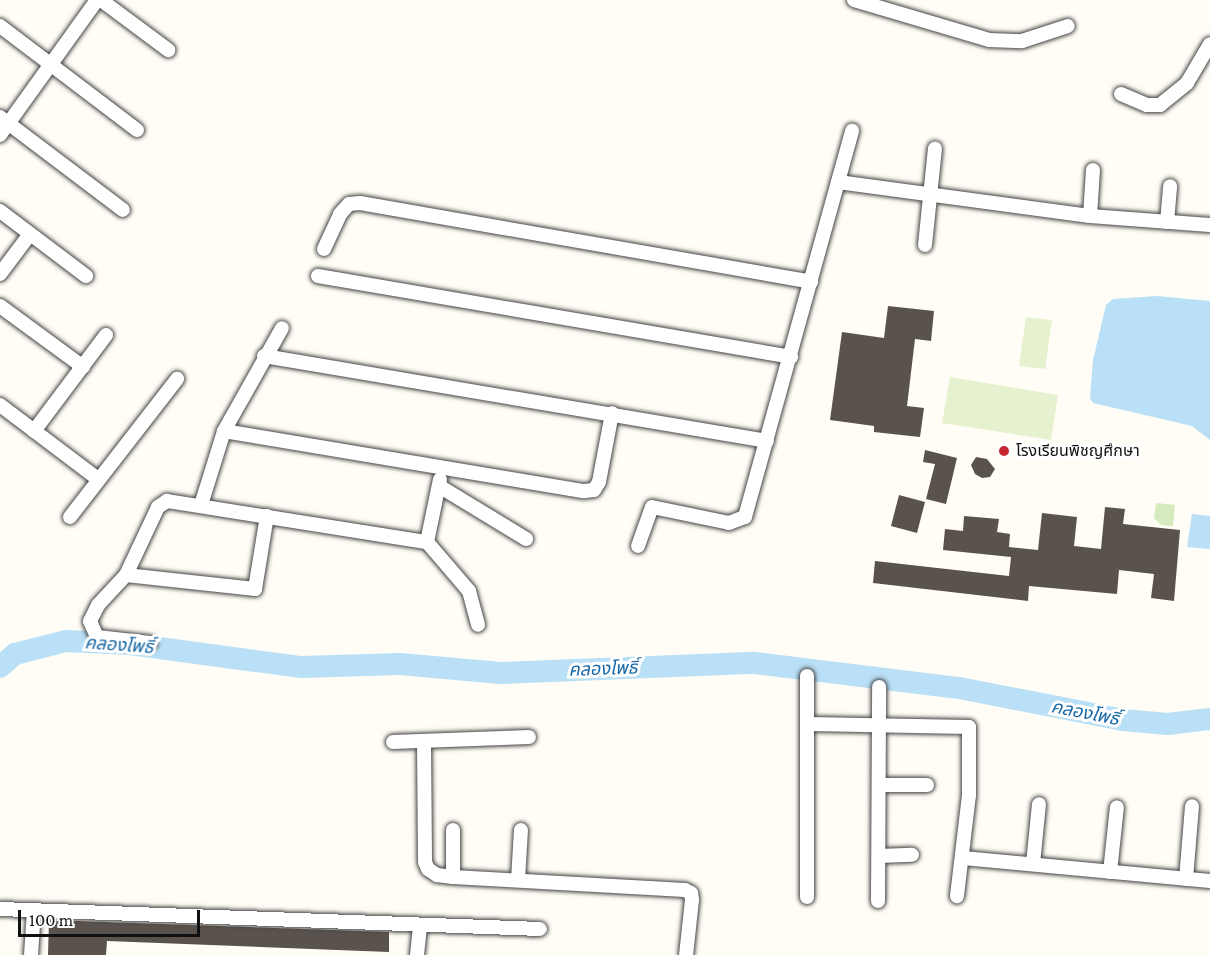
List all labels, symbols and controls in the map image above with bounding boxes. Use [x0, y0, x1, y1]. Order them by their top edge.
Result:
place label: โรงเรียนพิชญศึกษา [1016, 441, 1140, 461]
marker: โรงเรียนพิชญศึกษา [997, 444, 1011, 458]
water label: คลองโพธิ์ [84, 632, 154, 658]
water label: คลองโพธิ์ [568, 657, 638, 681]
water label: คลองโพธิ์ [1049, 696, 1121, 730]
scale bar [21, 898, 202, 936]
text: 100 m [29, 910, 73, 930]

